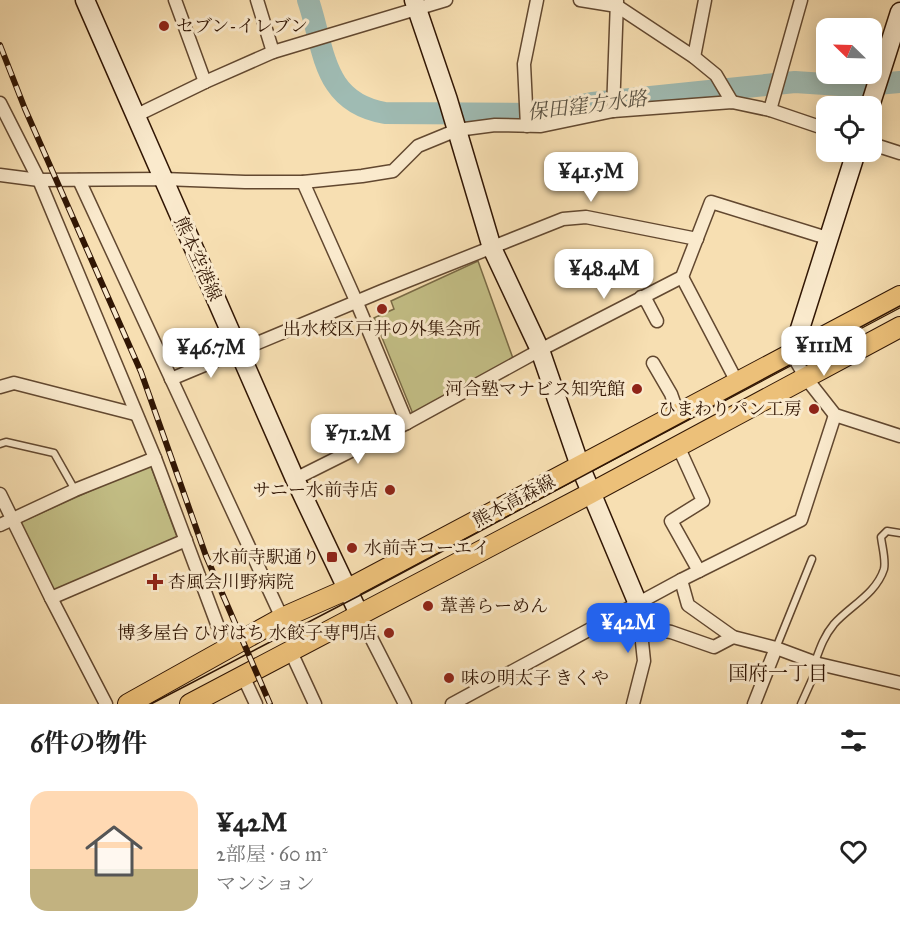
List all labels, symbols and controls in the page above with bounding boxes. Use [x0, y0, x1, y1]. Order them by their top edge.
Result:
place label: セブン-イレブン [176, 15, 308, 37]
north arrow [816, 18, 882, 84]
map controls [816, 18, 882, 162]
marker: セブン-イレブン [157, 19, 171, 33]
water label: 保田窪方水路 [526, 86, 650, 124]
button: locate [816, 96, 882, 162]
pin: ¥41.5M [542, 152, 640, 203]
text: ¥41.5M [558, 159, 624, 183]
street label: 熊本空港線 [170, 213, 226, 305]
pin: ¥48.4M [555, 249, 653, 300]
text: ¥48.4M [568, 256, 640, 280]
marker: 出水校区戸井の外集会所 [375, 302, 389, 316]
place label: 出水校区戸井の外集会所 [283, 318, 481, 340]
pin: ¥111M [782, 326, 866, 377]
pin: ¥46.7M [162, 328, 260, 379]
text: ¥111M [795, 333, 853, 357]
text: ¥46.7M [177, 335, 245, 359]
place label: 河合塾マナビス知究館 [445, 378, 625, 400]
marker: 河合塾マナビス知究館 [630, 382, 644, 396]
place label: ひまわりパン工房 [658, 398, 802, 420]
marker: ひまわりパン工房 [807, 402, 821, 416]
pin: ¥71.2M [309, 414, 407, 465]
text: ¥71.2M [325, 421, 391, 445]
street label: 熊本高森線 [469, 470, 559, 532]
place label: サニー水前寺店 [253, 479, 378, 501]
marker: サニー水前寺店 [383, 483, 397, 497]
place label: 水前寺コーエイ [364, 537, 490, 559]
marker: 水前寺コーエイ [345, 541, 359, 555]
place label: 水前寺駅通り [212, 546, 320, 568]
marker: 水前寺駅通り [325, 550, 339, 564]
place label: 杏風会川野病院 [168, 571, 294, 593]
marker: 杏風会川野病院 [146, 573, 164, 591]
place label: 葦善らーめん [440, 595, 548, 617]
marker: 葦善らーめん [421, 599, 435, 613]
pin: ¥42M [592, 603, 664, 654]
text: ¥42M [601, 610, 655, 634]
place label: 博多屋台 ひげはち 水餃子専門店 [117, 622, 377, 644]
marker: 博多屋台 ひげはち 水餃子専門店 [382, 626, 396, 640]
district label: 国府一丁目 [728, 661, 828, 685]
place label: 味の明太子 きくや [461, 667, 609, 689]
marker: 味の明太子 きくや [442, 671, 456, 685]
icon: filters [837, 724, 870, 757]
text: 6件の物件 [30, 727, 147, 759]
text: ¥42M [216, 806, 287, 838]
icon: home [78, 815, 150, 887]
icon: heart [837, 835, 870, 868]
text: 2部屋 · 60 m² [216, 842, 328, 866]
text: マンション [216, 871, 315, 895]

